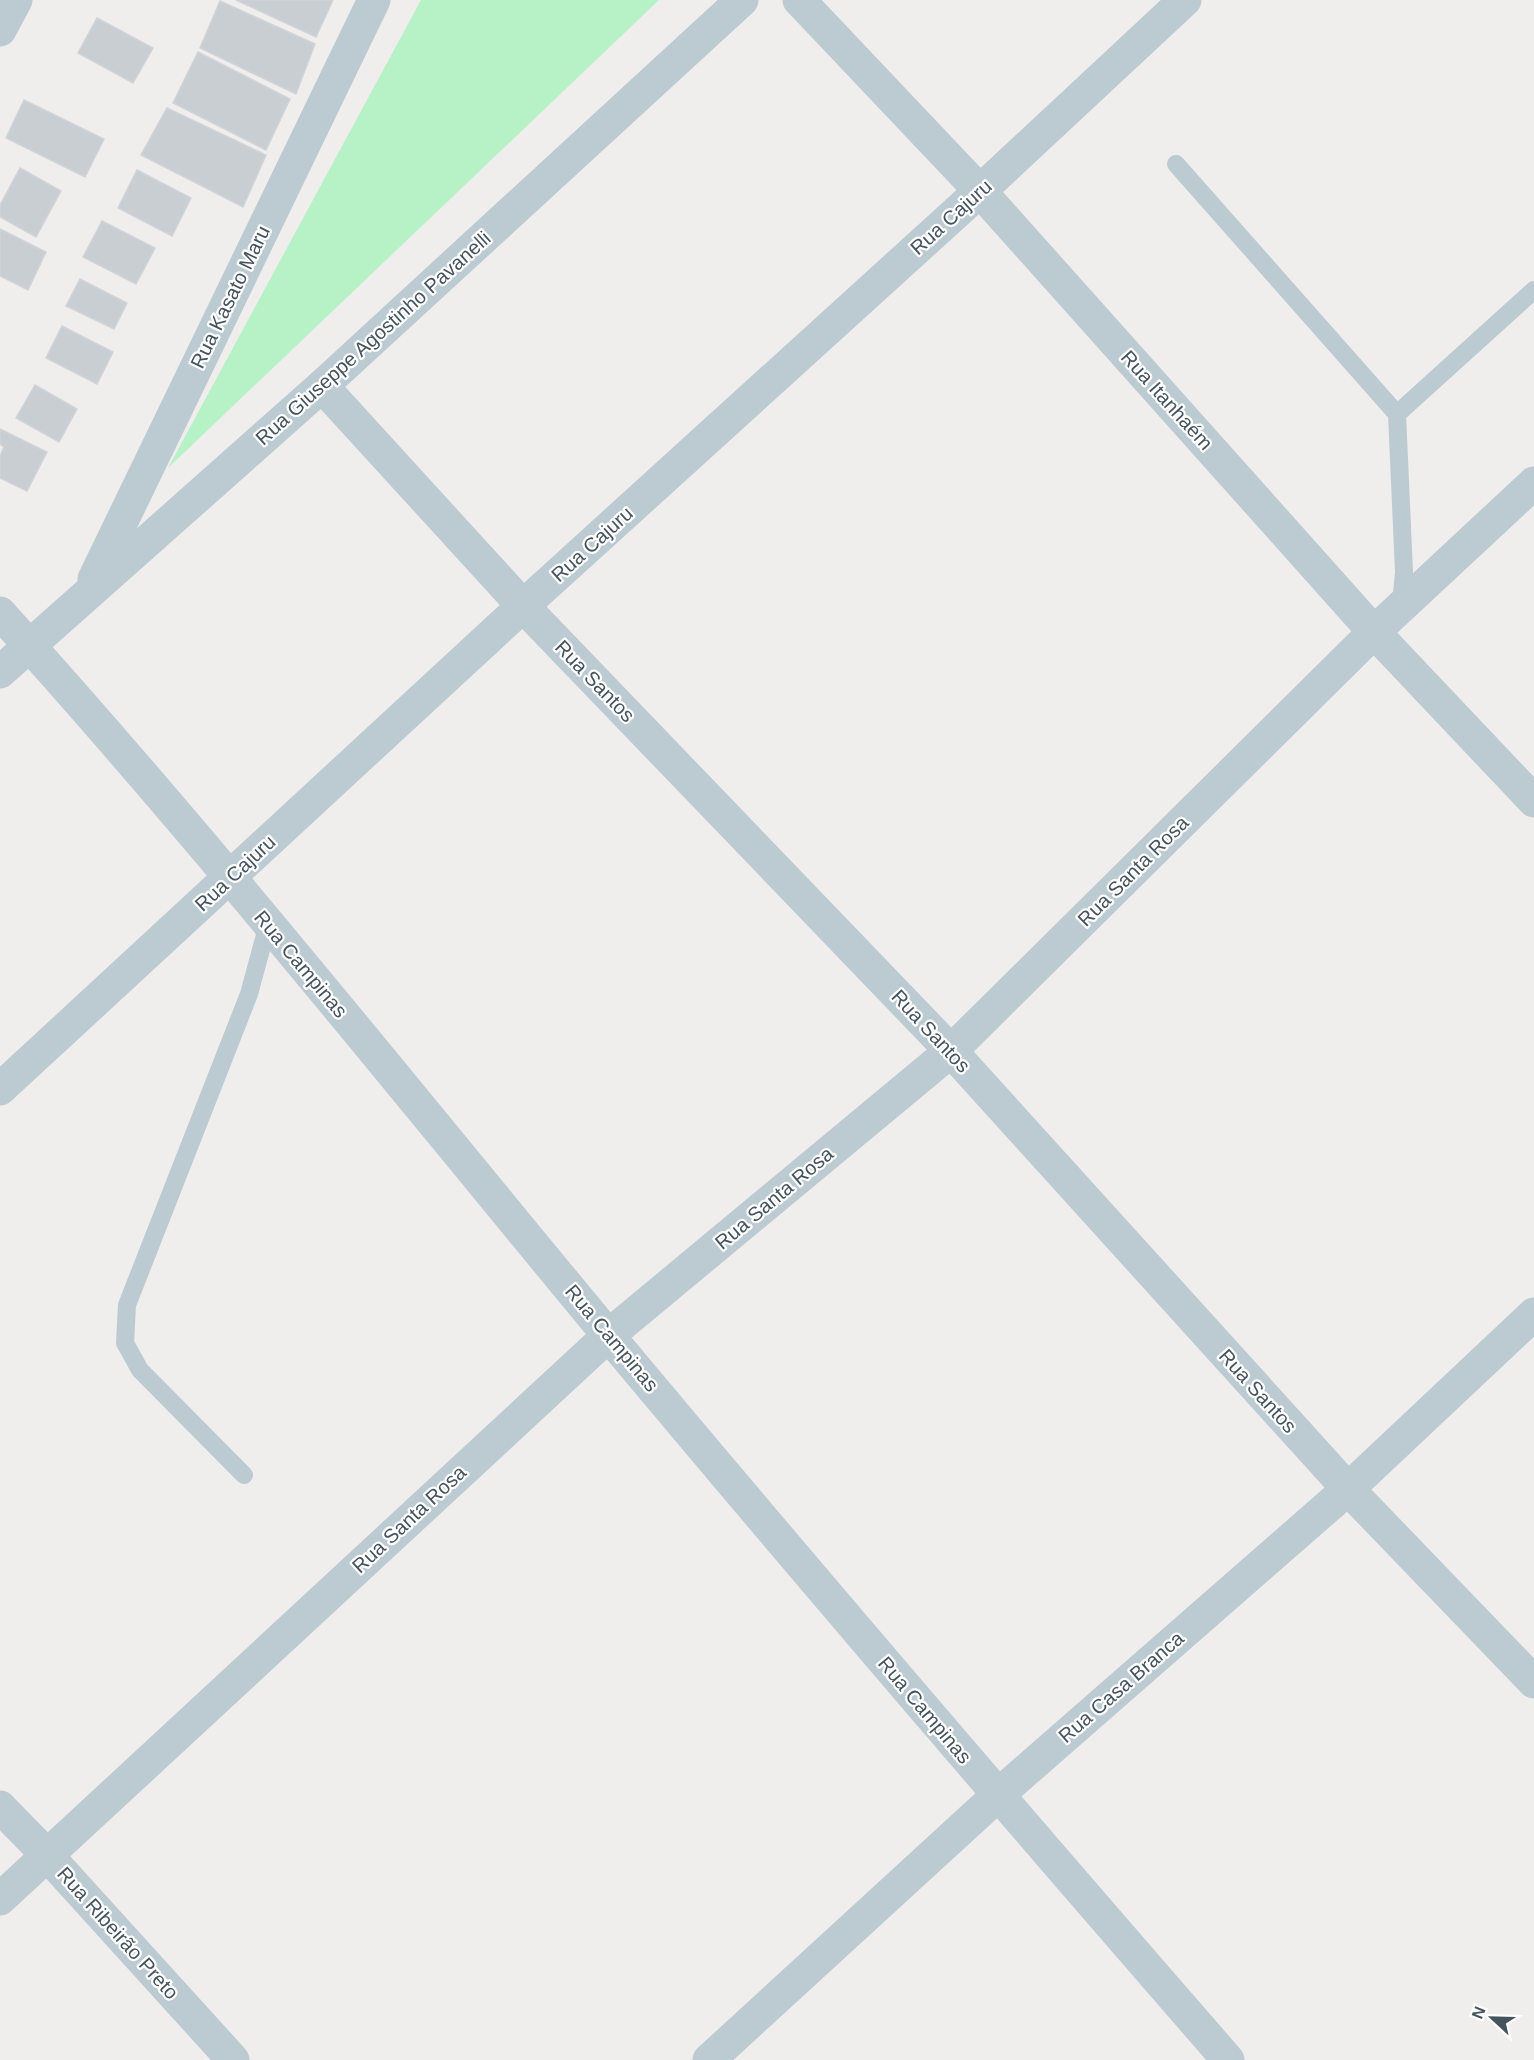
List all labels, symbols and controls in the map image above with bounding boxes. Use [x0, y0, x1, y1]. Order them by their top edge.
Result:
street label: Rua Cajuru [906, 175, 996, 259]
street label: Rua Kasato Maru [186, 222, 274, 372]
street label: Rua Giuseppe Agostinho Pavanelli [251, 227, 495, 449]
street label: Rua Itanhaém [1117, 346, 1217, 454]
street label: Rua Cajuru [547, 502, 637, 586]
street label: Rua Santos [551, 636, 639, 726]
street label: Rua Santa Rosa [1073, 811, 1193, 931]
street label: Rua Cajuru [191, 830, 279, 916]
street label: Rua Campinas [250, 906, 352, 1022]
street label: Rua Santos [887, 985, 975, 1077]
street label: Rua Santa Rosa [711, 1142, 838, 1254]
street label: Rua Campinas [561, 1280, 663, 1396]
street label: Rua Santos [1215, 1345, 1301, 1437]
street label: Rua Santa Rosa [348, 1460, 471, 1577]
street label: Rua Casa Branca [1054, 1626, 1188, 1747]
street label: Rua Campinas [874, 1652, 976, 1768]
street label: Rua Ribeirão Preto [53, 1862, 183, 2004]
north arrow [1462, 1988, 1522, 2048]
text: N [1469, 2004, 1489, 2021]

